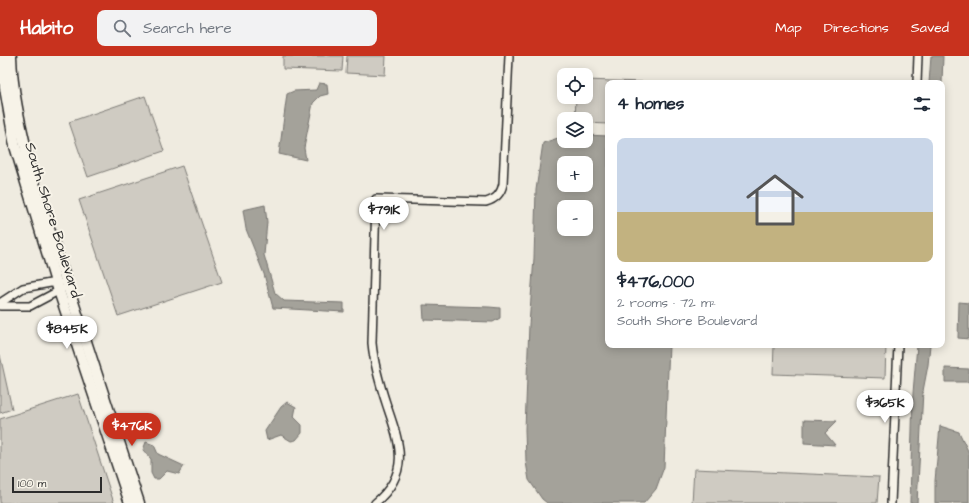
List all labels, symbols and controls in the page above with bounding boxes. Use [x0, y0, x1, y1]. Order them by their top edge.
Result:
search box [97, 10, 377, 46]
text: Habito [20, 15, 73, 42]
icon: search [111, 17, 133, 39]
text: Search here [143, 18, 232, 39]
text: Map [775, 18, 802, 38]
text: Directions [824, 18, 889, 38]
text: Saved [911, 18, 949, 38]
map controls [557, 68, 593, 236]
button: locate [557, 68, 593, 104]
text: 4 homes [617, 92, 684, 116]
icon: filters [911, 93, 933, 115]
button: layers [557, 112, 593, 148]
street label: South Shore Boulevard [19, 140, 87, 301]
button: + [557, 156, 593, 192]
icon: home [739, 164, 811, 236]
pin: $791K [356, 197, 412, 231]
button: − [557, 200, 593, 236]
text: $791K [368, 201, 400, 219]
text: $476,000 [617, 270, 694, 294]
text: 2 rooms · 72 m² [617, 294, 716, 312]
text: South Shore Boulevard [617, 312, 757, 330]
pin: $845K [39, 316, 95, 350]
text: $845K [46, 320, 88, 338]
pin: $365K [857, 390, 913, 424]
text: $365K [865, 394, 905, 412]
pin: $476K [104, 413, 160, 447]
text: $476K [112, 417, 152, 435]
scale bar [12, 475, 102, 494]
text: 100 m [18, 476, 46, 491]

